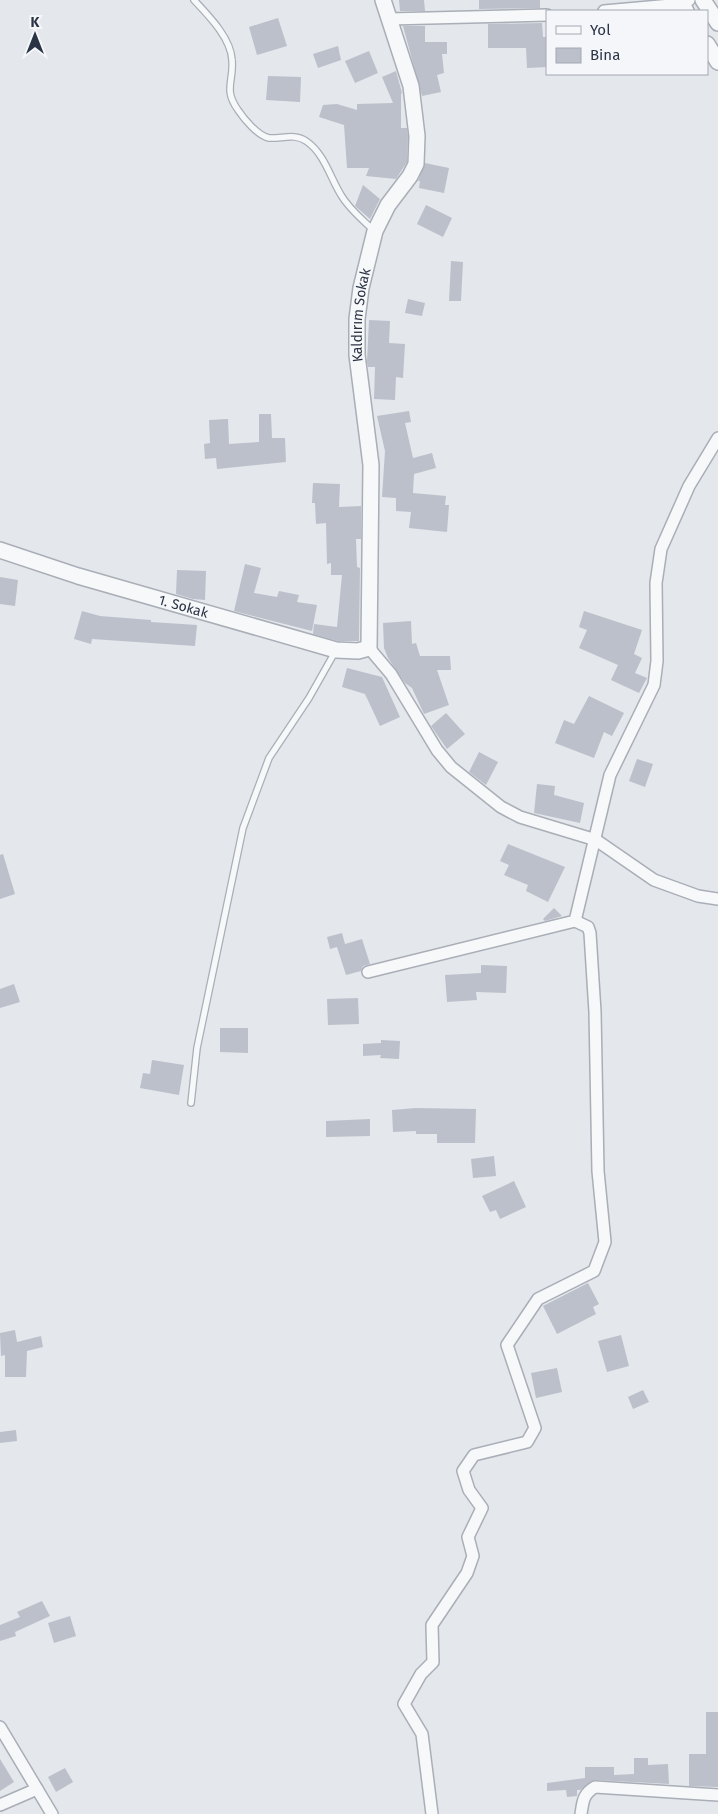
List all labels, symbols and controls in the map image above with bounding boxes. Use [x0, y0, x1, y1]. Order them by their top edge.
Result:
north arrow [10, 10, 60, 60]
legend [546, 10, 708, 75]
text: K [31, 14, 41, 31]
text: Yol [590, 21, 611, 39]
text: Bina [590, 46, 620, 64]
street label: Kaldırım Sokak [348, 266, 374, 363]
street label: 1. Sokak [157, 591, 211, 622]

